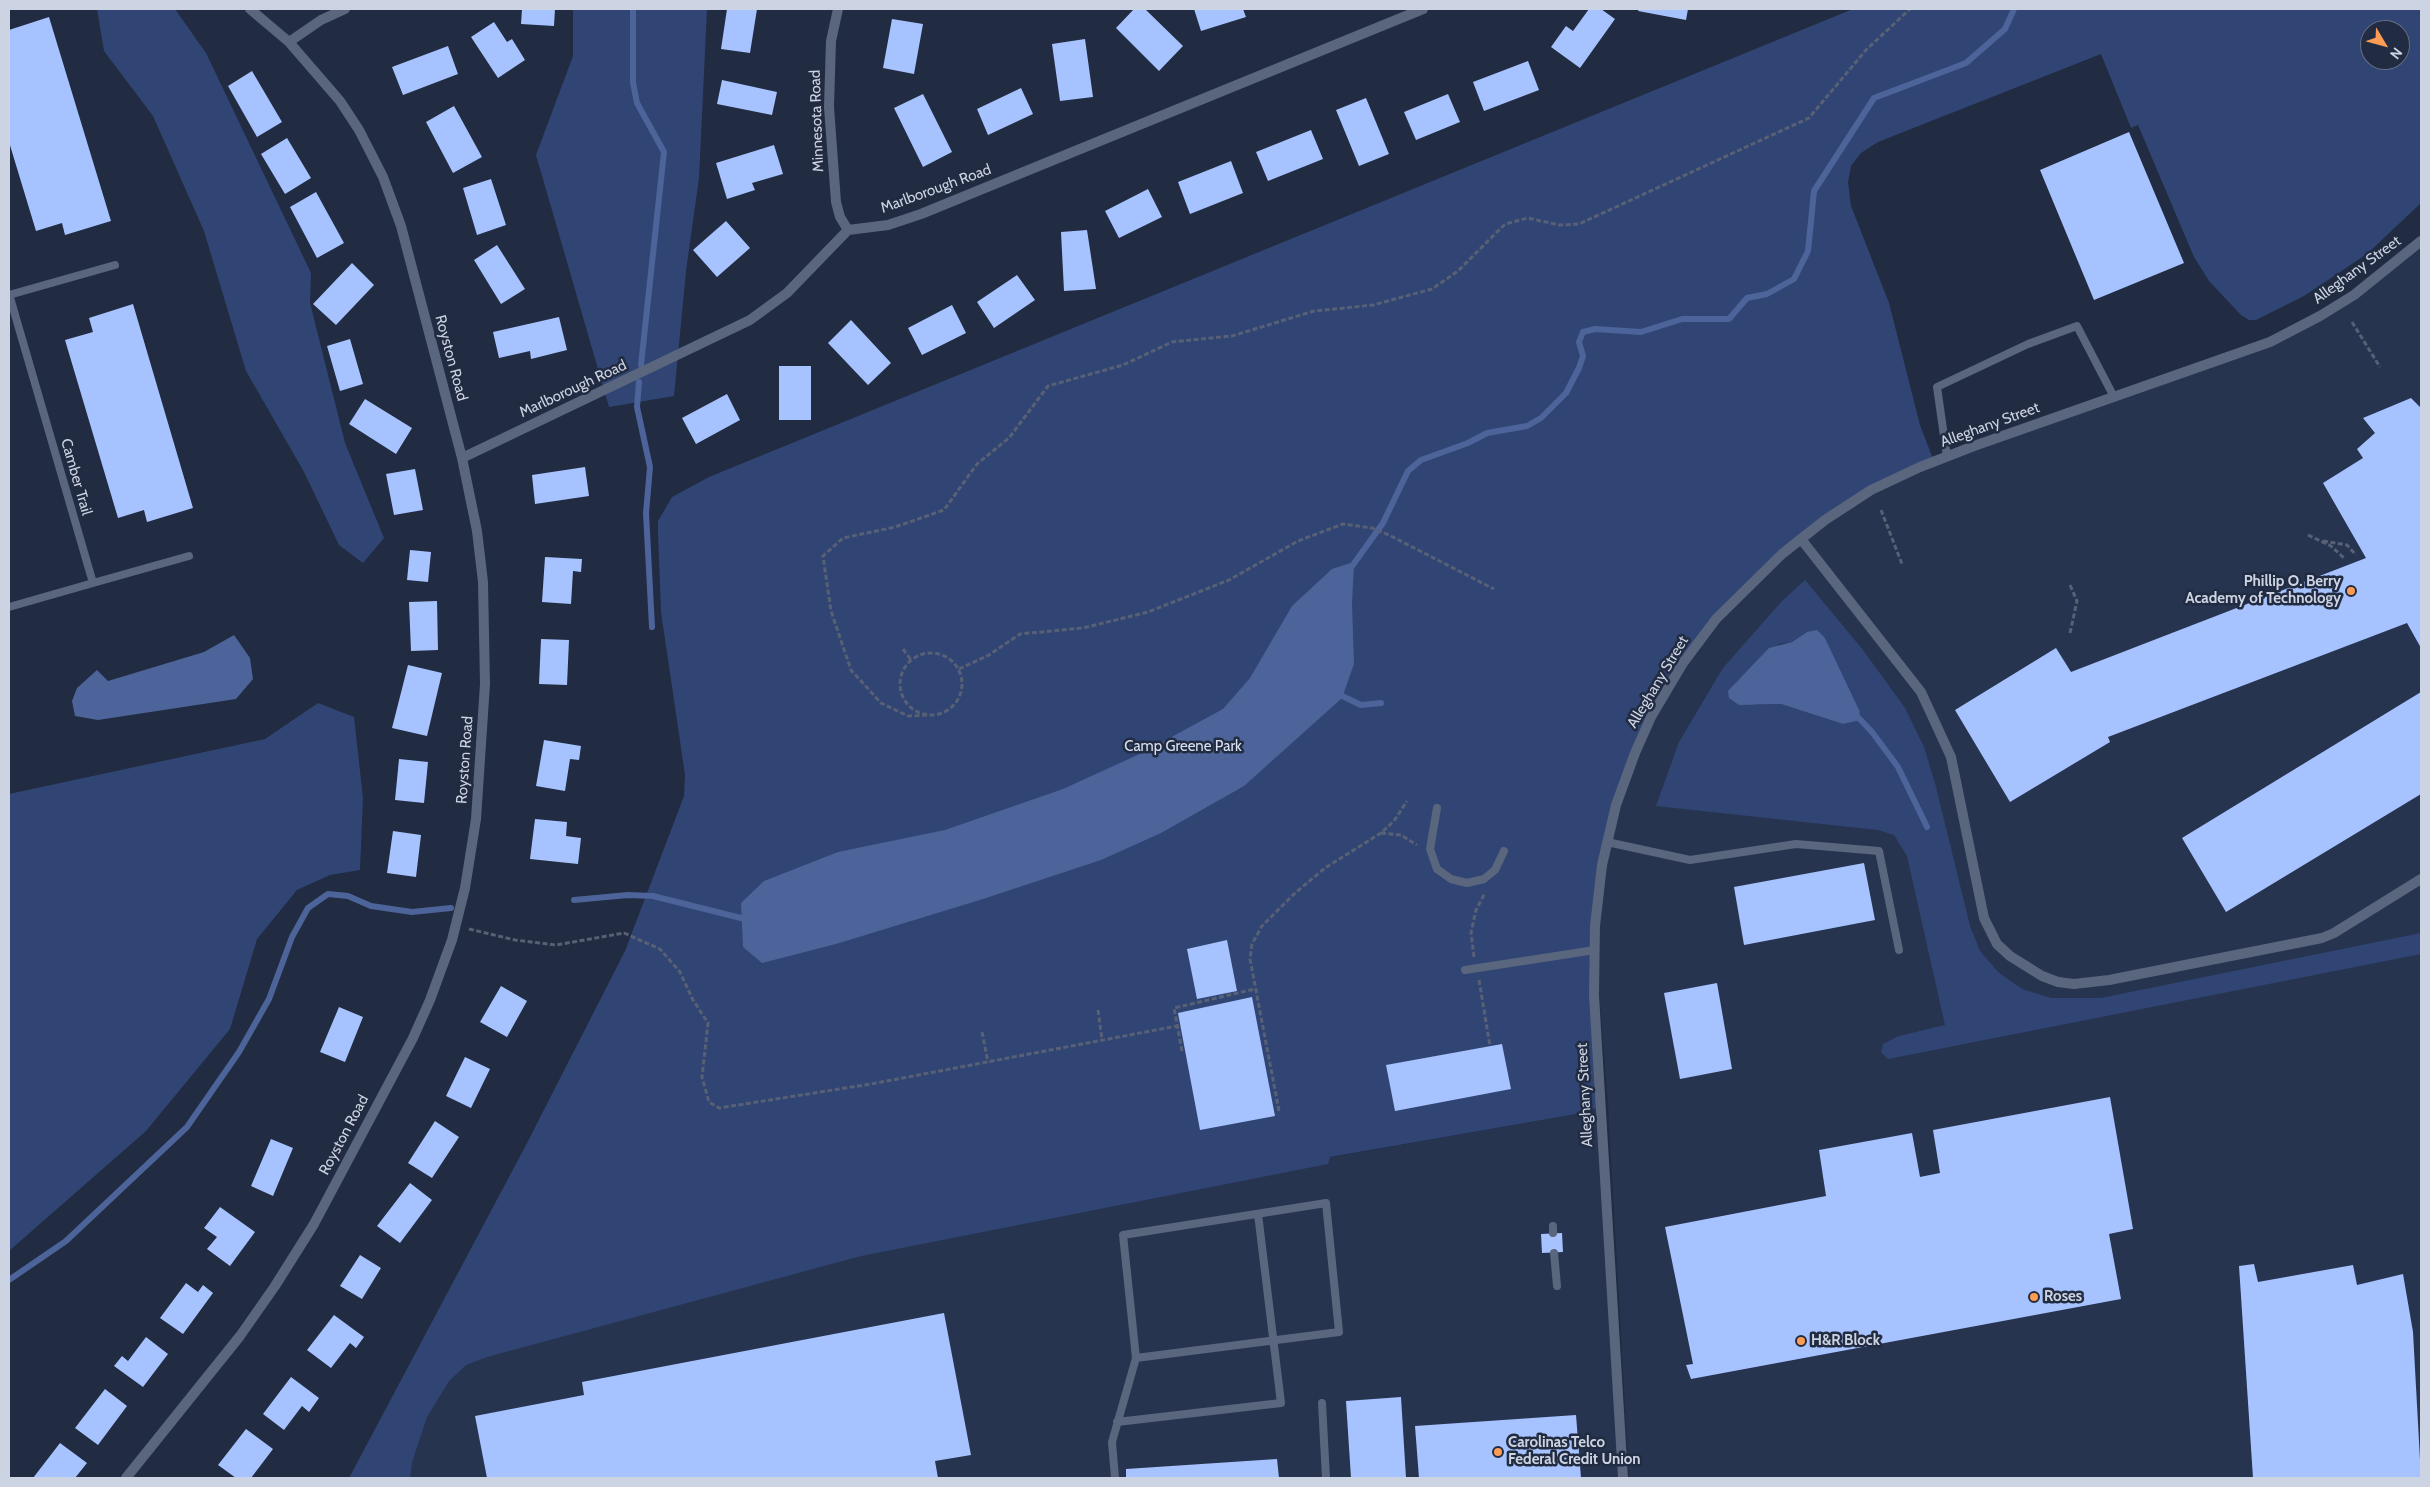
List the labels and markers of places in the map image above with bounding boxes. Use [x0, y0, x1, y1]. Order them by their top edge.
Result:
place label: Phillip O. Berry Academy of Technology [2185, 573, 2341, 608]
marker: Phillip O. Berry Academy of Technology [2345, 585, 2357, 597]
place label: Roses [2044, 1288, 2082, 1306]
marker: Roses [2028, 1291, 2040, 1303]
place label: H&R Block [1811, 1332, 1880, 1350]
marker: H&R Block [1795, 1335, 1807, 1347]
place label: Carolinas Telco Federal Credit Union [1508, 1434, 1641, 1469]
marker: Carolinas Telco Federal Credit Union [1492, 1446, 1504, 1458]

